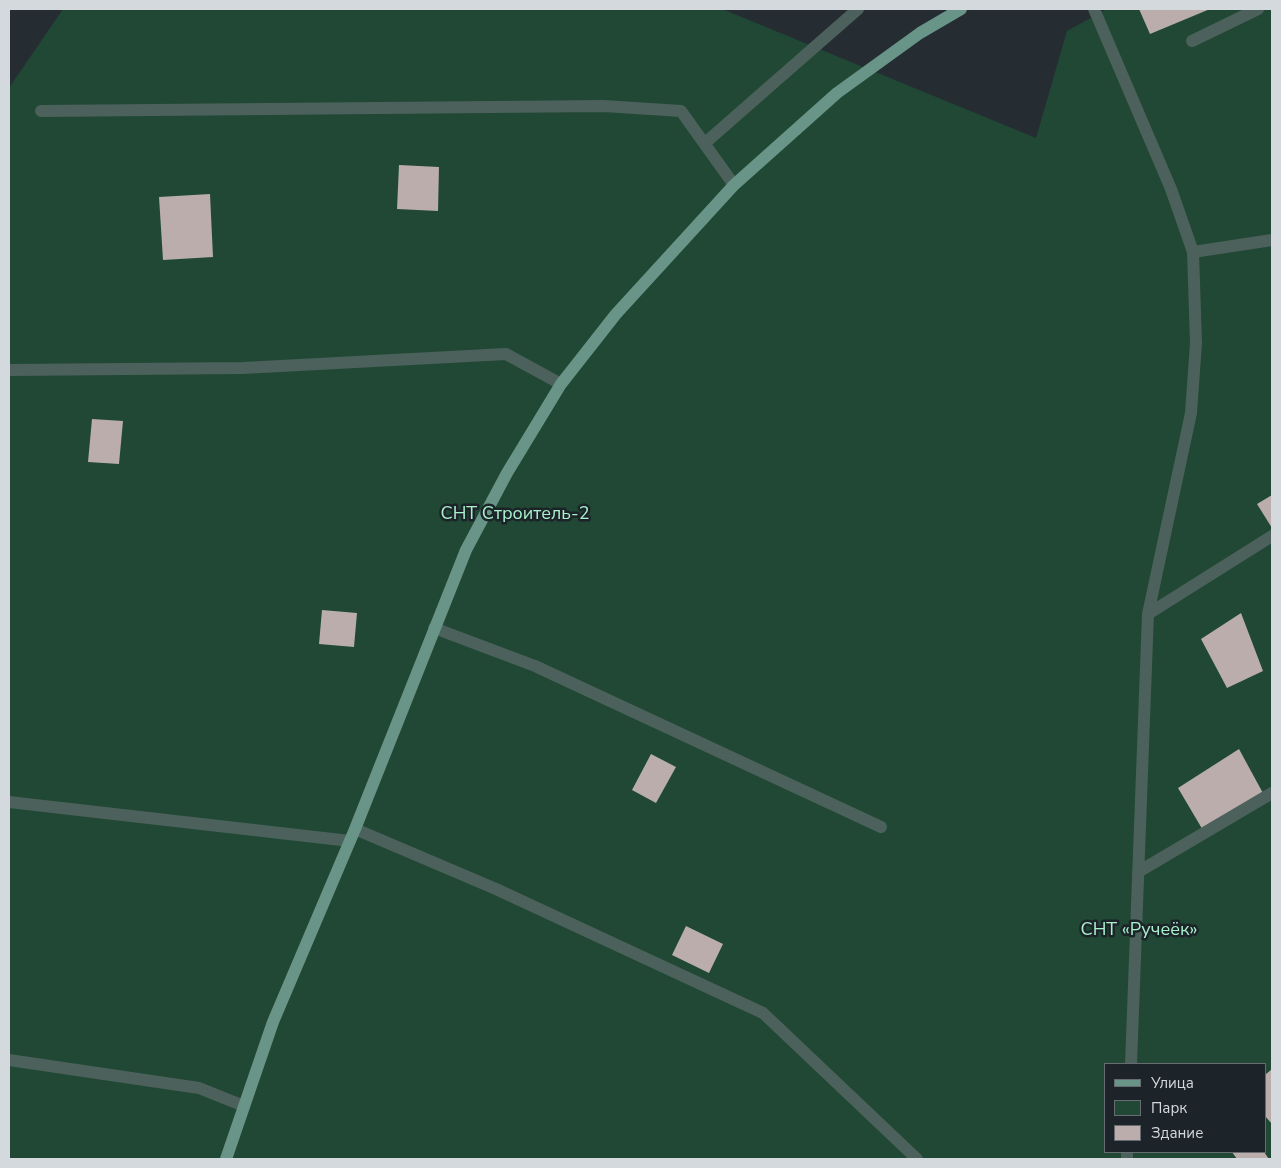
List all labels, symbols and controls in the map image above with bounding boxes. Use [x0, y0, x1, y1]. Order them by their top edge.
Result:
park label: СНТ Строитель-2 [441, 504, 589, 526]
park label: СНТ «Ручеёк» [1081, 920, 1197, 942]
legend [1104, 1063, 1266, 1153]
text: Улица [1151, 1073, 1194, 1093]
text: Парк [1151, 1098, 1187, 1118]
text: Здание [1151, 1123, 1203, 1143]

